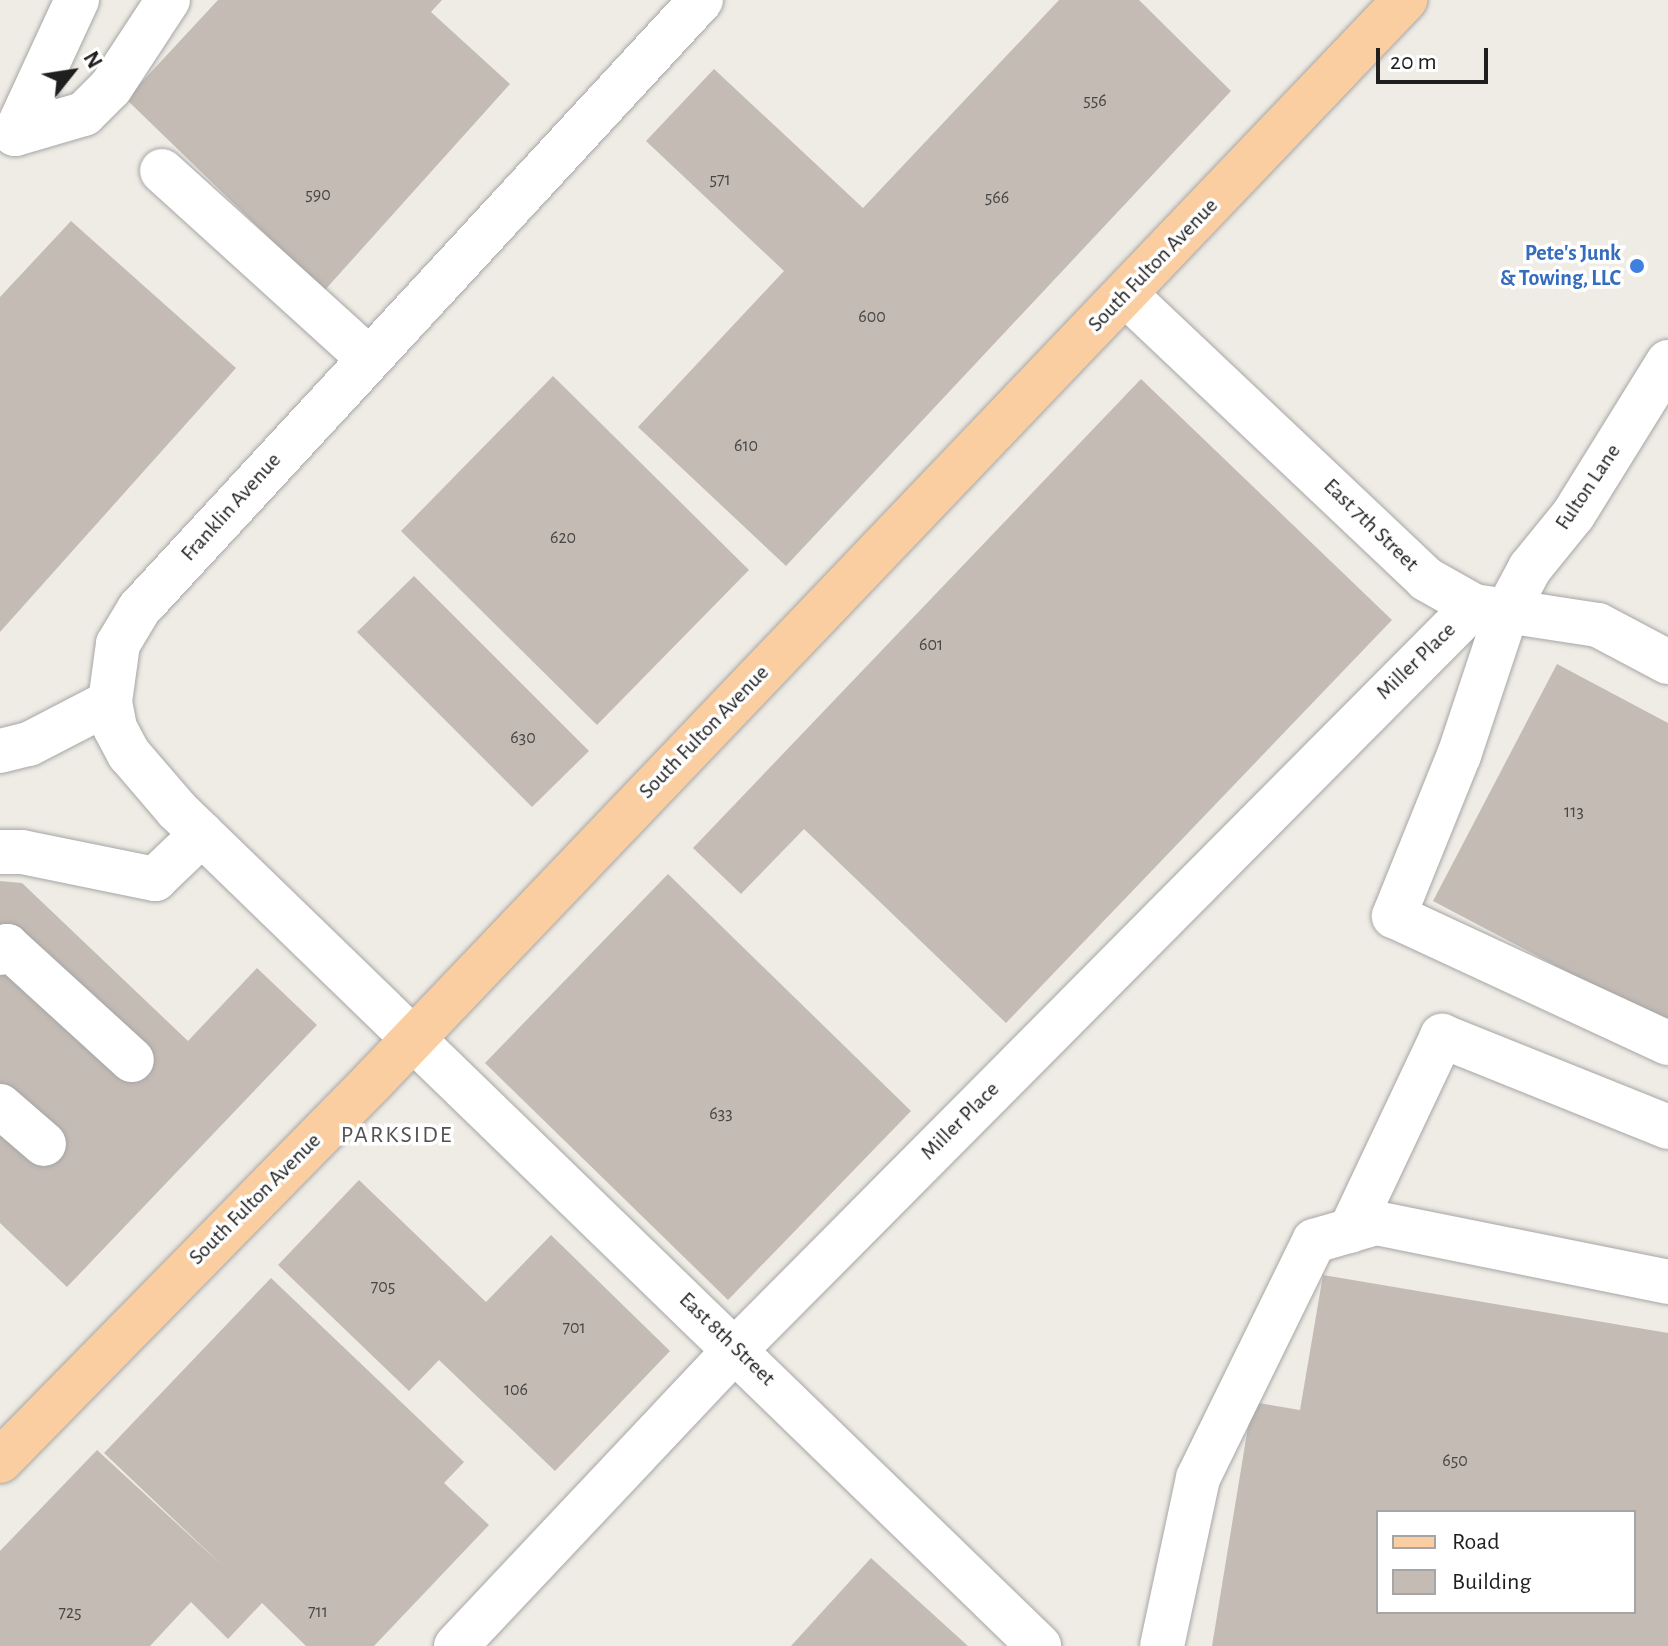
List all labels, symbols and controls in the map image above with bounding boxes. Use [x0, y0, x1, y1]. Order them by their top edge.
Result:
north arrow [32, 32, 112, 112]
scale bar [1380, 32, 1492, 82]
text: N [79, 48, 106, 72]
text: 20 m [1390, 50, 1437, 74]
house number: 556 [1083, 90, 1107, 112]
house number: 571 [709, 169, 731, 191]
house number: 590 [305, 184, 331, 206]
house number: 566 [985, 187, 1009, 209]
street label: South Fulton Avenue [1083, 193, 1223, 337]
place label: Pete's Junk & Towing, LLC [1500, 240, 1621, 292]
marker: Pete's Junk & Towing, LLC [1628, 257, 1646, 275]
house number: 600 [858, 306, 886, 328]
house number: 610 [734, 435, 758, 457]
street label: Fulton Lane [1550, 439, 1626, 535]
street label: Franklin Avenue [175, 447, 287, 567]
street label: East 7th Street [1318, 473, 1424, 577]
house number: 620 [550, 527, 576, 549]
street label: Miller Place [1371, 617, 1461, 705]
house number: 601 [919, 634, 943, 656]
street label: South Fulton Avenue [634, 660, 774, 804]
house number: 630 [510, 727, 536, 749]
house number: 113 [1564, 801, 1584, 823]
street label: Miller Place [915, 1076, 1005, 1166]
house number: 633 [709, 1103, 733, 1125]
district label: PARKSIDE [341, 1122, 453, 1150]
street label: South Fulton Avenue [184, 1128, 326, 1270]
house number: 705 [371, 1276, 395, 1298]
street label: East 8th Street [673, 1287, 781, 1391]
house number: 701 [562, 1317, 586, 1339]
house number: 106 [504, 1379, 528, 1401]
house number: 650 [1442, 1450, 1468, 1472]
legend [1376, 1510, 1636, 1614]
text: Road [1452, 1530, 1500, 1554]
text: Building [1452, 1570, 1531, 1594]
house number: 711 [308, 1601, 328, 1623]
house number: 725 [58, 1602, 82, 1624]

